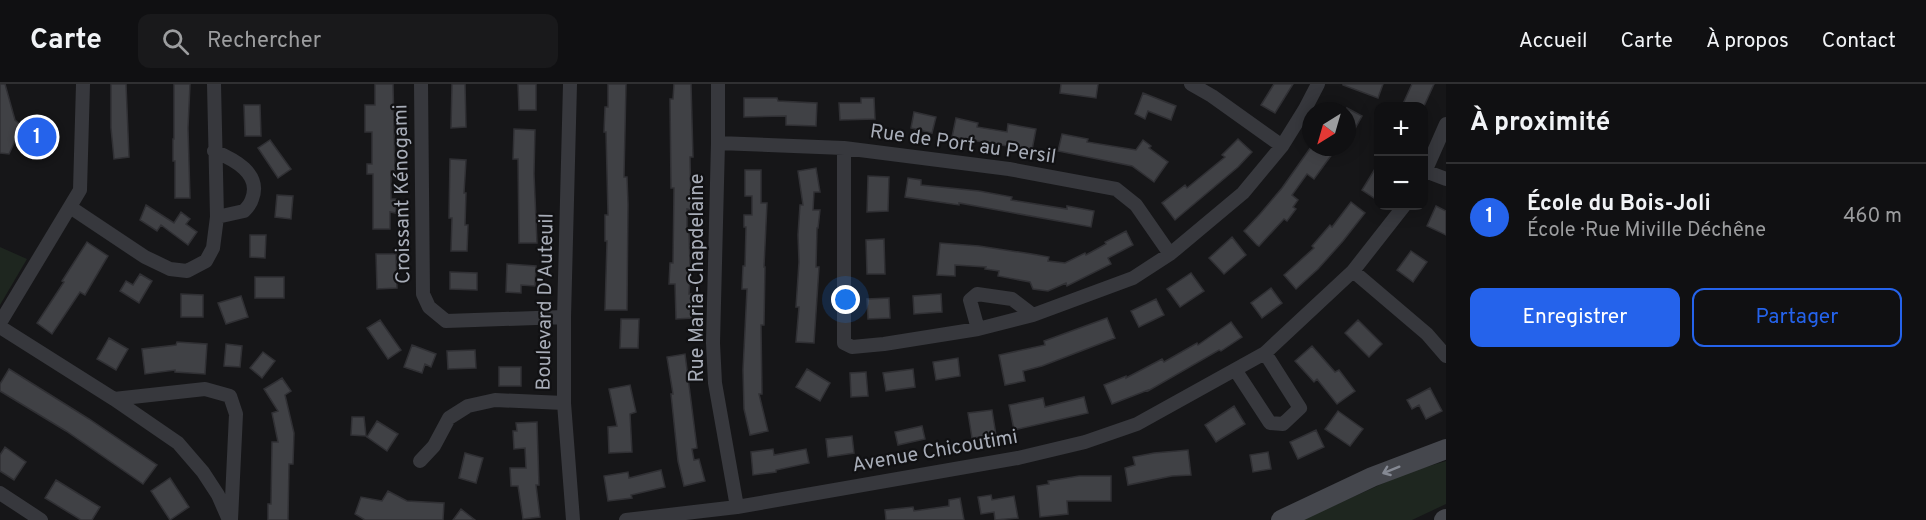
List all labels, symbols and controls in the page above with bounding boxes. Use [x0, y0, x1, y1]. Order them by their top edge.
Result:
search box [138, 14, 558, 68]
text: Carte [30, 23, 102, 59]
icon: search [159, 25, 192, 58]
text: Rechercher [207, 28, 321, 55]
text: Accueil [1519, 28, 1588, 55]
text: Carte [1621, 28, 1673, 55]
text: À propos [1706, 28, 1789, 55]
text: Contact [1822, 28, 1896, 55]
north arrow [1302, 102, 1356, 156]
map controls [1374, 102, 1428, 210]
button: + [1374, 102, 1428, 156]
street label: Croissant Kénogami [388, 104, 418, 284]
text: À proximité [1470, 107, 1610, 140]
pin: 1 [18, 115, 57, 160]
street label: Rue de Port au Persil [868, 119, 1058, 171]
button: − [1374, 156, 1428, 210]
street label: Rue Maria-Chapdelaine [685, 174, 711, 383]
text: École du Bois-Joli [1527, 191, 1711, 218]
text: 1 [1486, 204, 1494, 230]
text: 460 m [1843, 204, 1902, 230]
street label: Boulevard D'Auteuil [531, 213, 561, 391]
text: École · Rue Miville Déchêne [1527, 218, 1766, 244]
your location [831, 285, 860, 314]
button: Enregistrer [1470, 288, 1680, 347]
button: Partager [1692, 288, 1902, 347]
street label: Avenue Chicoutimi [850, 425, 1020, 479]
one-way arrow [1382, 465, 1401, 476]

